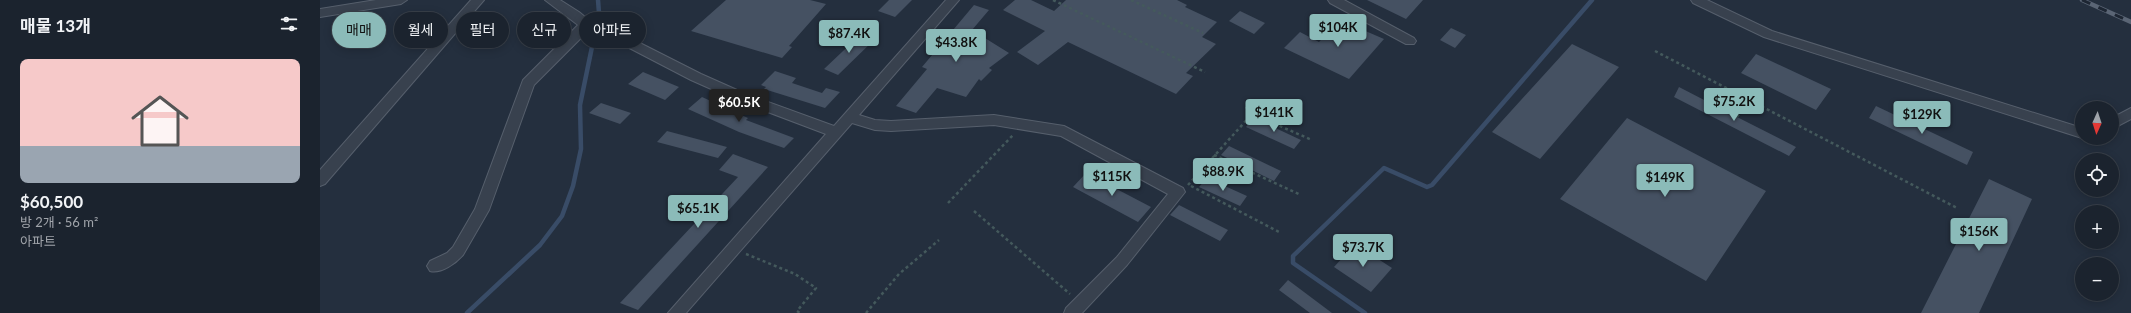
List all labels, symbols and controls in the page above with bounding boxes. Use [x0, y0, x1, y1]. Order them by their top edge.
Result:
chip: 매매 [332, 12, 386, 48]
chip: 월세 [394, 12, 448, 48]
chip: 필터 [456, 12, 509, 48]
chip: 신규 [517, 12, 571, 48]
chip: 아파트 [579, 12, 646, 48]
icon: filters [278, 13, 300, 35]
pin: $104K [1310, 14, 1366, 48]
text: 매물 13개 [20, 15, 91, 36]
text: $104K [1318, 19, 1358, 35]
pin: $87.4K [816, 20, 882, 54]
text: $87.4K [828, 25, 870, 41]
pin: $43.8K [923, 29, 989, 63]
text: $43.8K [935, 34, 977, 50]
icon: home [124, 85, 196, 157]
pin: $75.2K [1701, 88, 1767, 122]
pin: $60.5K [706, 89, 772, 123]
text: $75.2K [1713, 93, 1755, 109]
text: $60.5K [718, 94, 760, 110]
pin: $141K [1246, 99, 1302, 133]
pin: $129K [1894, 101, 1950, 135]
north arrow [2075, 101, 2119, 145]
map controls [2075, 101, 2119, 301]
text: $141K [1254, 104, 1294, 120]
text: $129K [1902, 106, 1942, 122]
button: locate [2075, 153, 2119, 197]
pin: $88.9K [1190, 158, 1256, 192]
pin: $115K [1084, 163, 1140, 197]
text: $88.9K [1202, 163, 1244, 179]
pin: $149K [1637, 164, 1693, 198]
text: $115K [1092, 168, 1132, 184]
text: $149K [1645, 169, 1685, 185]
text: $60,500 [20, 191, 83, 212]
pin: $65.1K [665, 195, 731, 229]
text: $65.1K [677, 200, 719, 216]
button: + [2075, 205, 2119, 249]
text: 방 2개 · 56 m² [20, 214, 98, 230]
pin: $156K [1951, 218, 2007, 252]
text: $156K [1959, 223, 1999, 239]
text: 아파트 [20, 233, 56, 249]
pin: $73.7K [1330, 234, 1396, 268]
text: $73.7K [1342, 239, 1384, 255]
button: − [2075, 257, 2119, 301]

